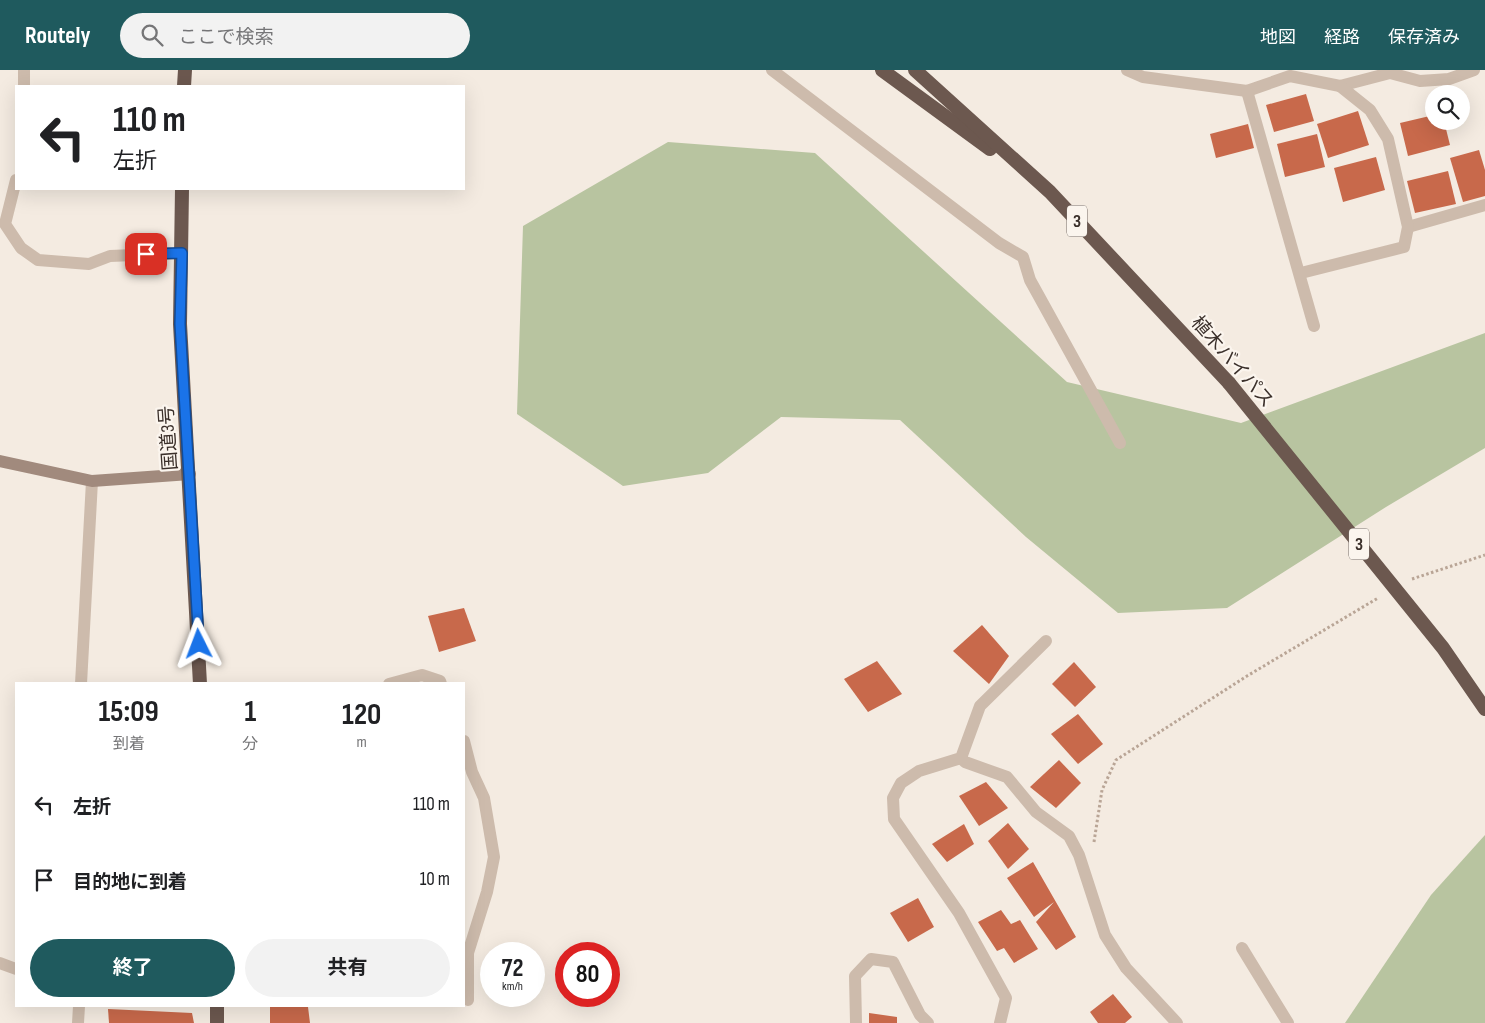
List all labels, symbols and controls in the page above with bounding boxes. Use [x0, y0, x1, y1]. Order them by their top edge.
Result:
search box [120, 13, 470, 58]
text: Routely [25, 21, 90, 50]
icon: search [138, 21, 166, 49]
text: ここで検索 [178, 26, 273, 49]
text: 地図 [1260, 27, 1296, 48]
text: 経路 [1324, 27, 1360, 48]
text: 保存済み [1388, 27, 1460, 48]
map controls [1425, 85, 1470, 130]
button: search [1425, 85, 1470, 130]
text: 110 m [113, 99, 186, 142]
icon: left [30, 105, 95, 170]
text: 左折 [113, 148, 157, 175]
road number: 3 [1067, 206, 1087, 236]
pin [125, 233, 167, 275]
icon: arrive [132, 240, 160, 268]
street label: 植木バイパス [1186, 312, 1278, 412]
street label: 国道3号 [155, 405, 183, 471]
road number: 3 [1349, 528, 1369, 559]
position arrow [172, 617, 224, 669]
text: 15:09 [99, 694, 159, 730]
text: 1 [244, 694, 256, 730]
text: 120 [342, 697, 381, 733]
text: m [357, 733, 367, 752]
text: 到着 [113, 735, 145, 754]
text: 分 [242, 735, 258, 754]
icon: left [30, 791, 58, 819]
text: 110 m [413, 793, 450, 816]
text: 左折 [73, 796, 111, 819]
icon: arrive [30, 866, 58, 894]
text: 10 m [420, 868, 450, 891]
text: 目的地に到着 [73, 871, 187, 894]
button: 終了 [30, 939, 235, 997]
button: 共有 [245, 939, 450, 997]
speed limit sign: 80 [555, 942, 620, 1007]
text: 72 [502, 953, 523, 984]
text: km/h [502, 979, 523, 994]

